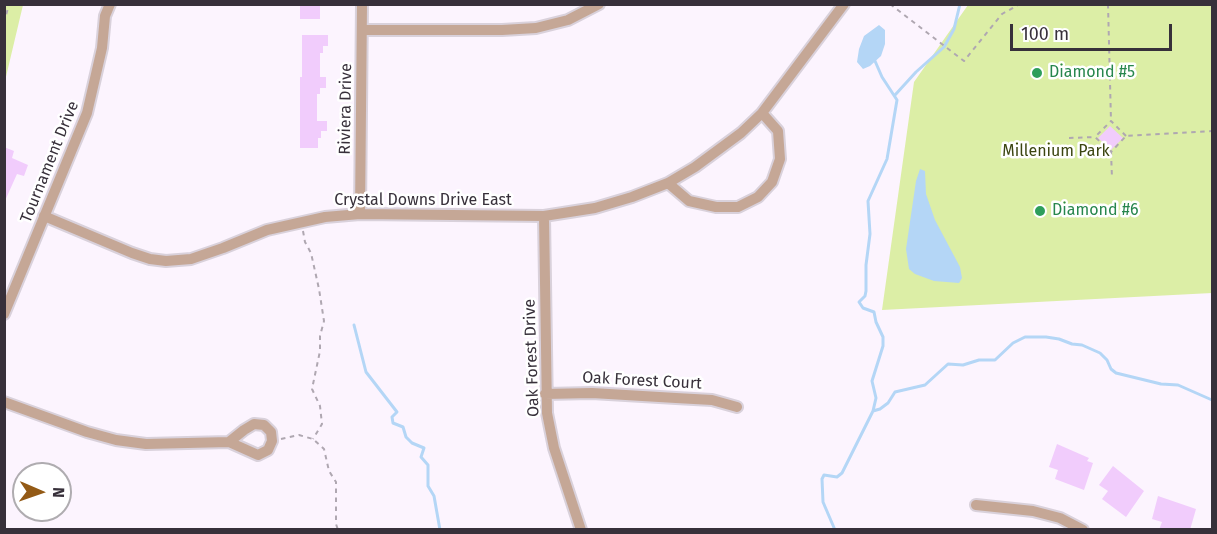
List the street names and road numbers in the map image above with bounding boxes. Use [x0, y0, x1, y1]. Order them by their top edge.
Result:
street label: Riviera Drive [336, 63, 356, 155]
street label: Tournament Drive [17, 98, 83, 226]
street label: Crystal Downs Drive East [334, 191, 512, 211]
street label: Oak Forest Drive [520, 299, 544, 417]
street label: Oak Forest Court [582, 368, 702, 394]

